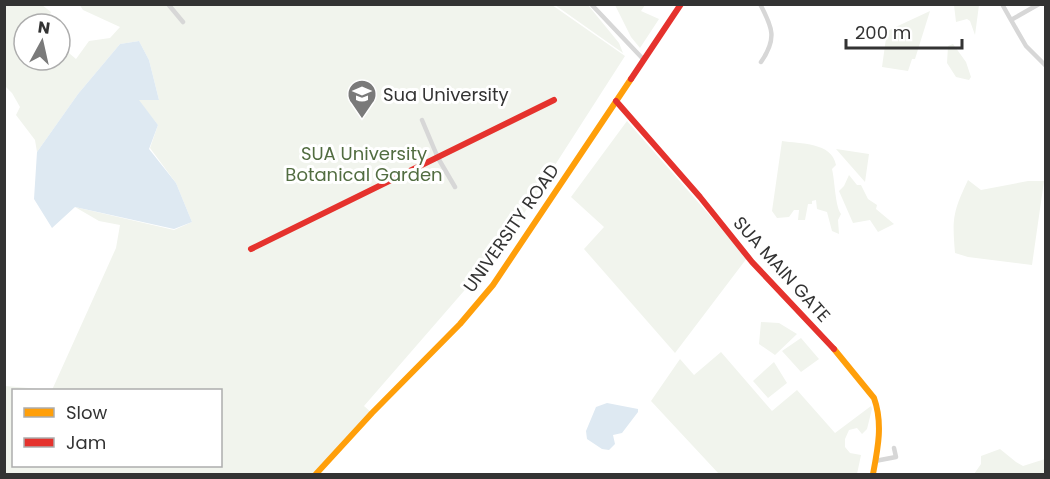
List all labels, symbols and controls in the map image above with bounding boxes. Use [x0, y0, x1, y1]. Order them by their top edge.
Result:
north arrow [12, 12, 72, 72]
scale bar [846, 12, 962, 50]
text: N [36, 15, 52, 40]
text: 200 m [855, 20, 911, 45]
school or university icon: Sua University [346, 78, 378, 120]
place label: Sua University [383, 82, 509, 107]
park label: SUA University Botanical Garden [285, 141, 443, 187]
street label: UNIVERSITY ROAD [457, 159, 565, 297]
street label: SUA MAIN GATE [728, 211, 836, 327]
legend [12, 389, 222, 467]
text: Slow [66, 400, 108, 425]
text: Jam [66, 430, 106, 455]

